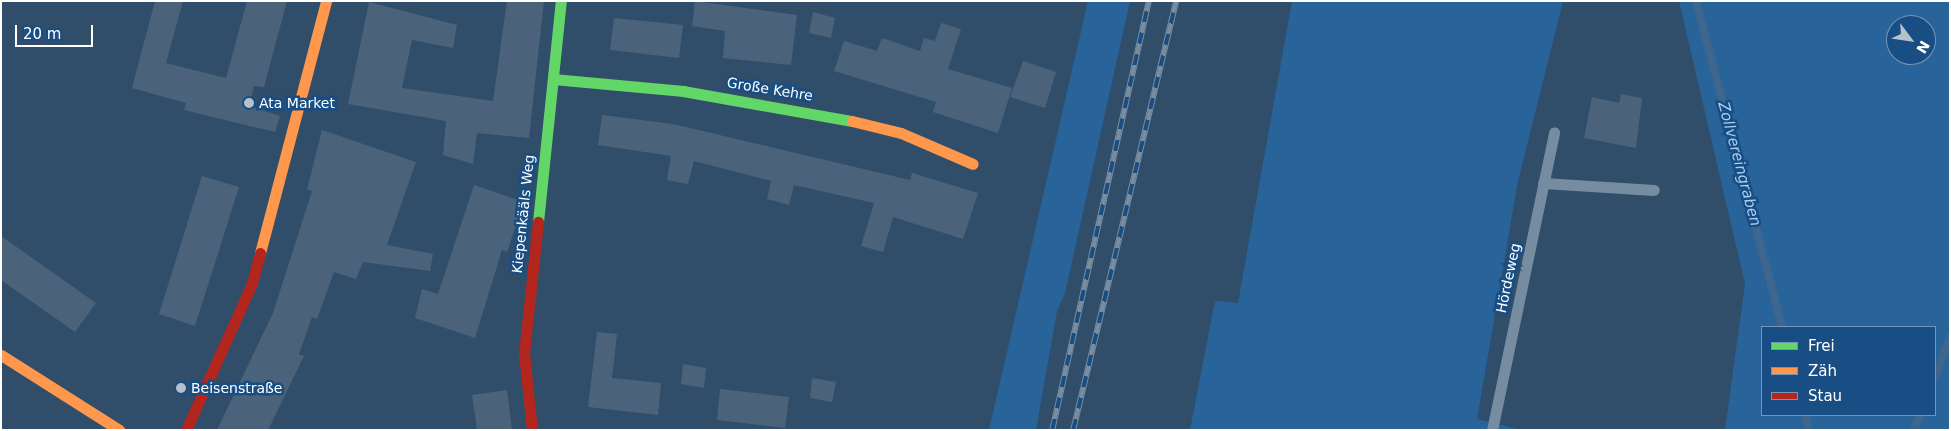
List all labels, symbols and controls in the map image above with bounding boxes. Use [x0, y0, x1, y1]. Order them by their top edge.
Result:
scale bar [18, 15, 95, 47]
north arrow [1886, 15, 1936, 65]
text: 20 m [23, 25, 61, 43]
text: N [1913, 38, 1933, 56]
street label: Große Kehre [726, 74, 814, 104]
place label: Ata Market [259, 95, 335, 111]
marker: Ata Market [243, 97, 255, 109]
water label: Zollvereingraben [1714, 100, 1764, 228]
street label: Kiepenkääls Weg [508, 154, 538, 274]
street label: Hördeweg [1492, 242, 1524, 314]
legend [1761, 326, 1936, 416]
text: Frei [1808, 337, 1835, 355]
text: Zäh [1808, 362, 1837, 380]
place label: Beisenstraße [191, 380, 282, 396]
marker: Beisenstraße [175, 382, 187, 394]
text: Stau [1808, 387, 1842, 405]

